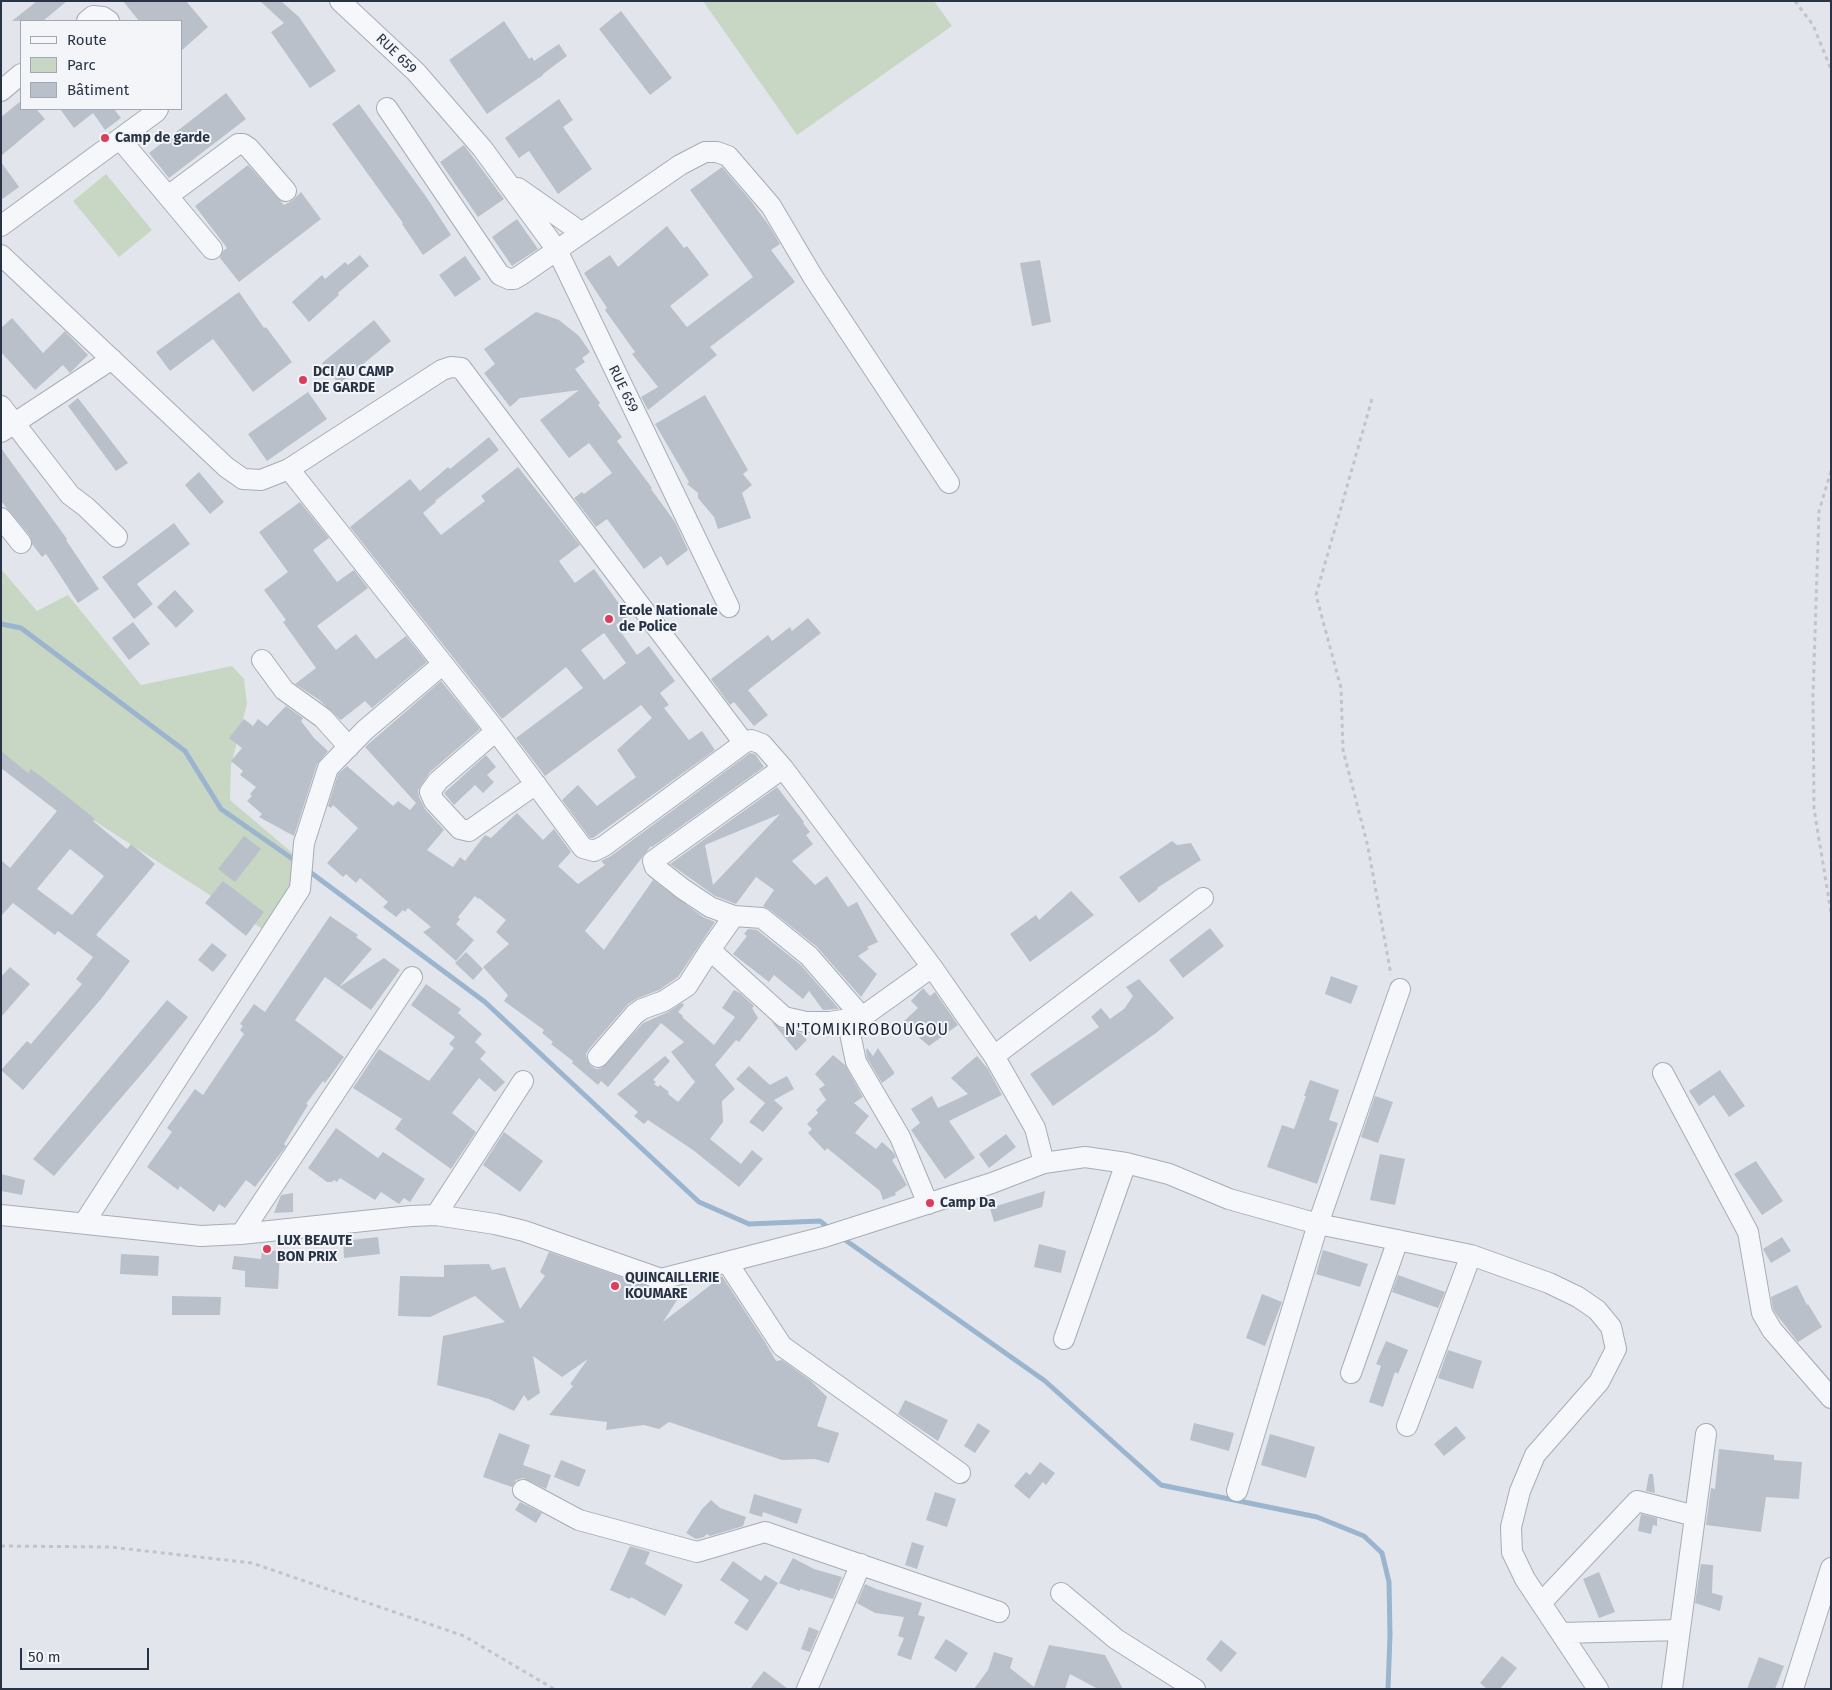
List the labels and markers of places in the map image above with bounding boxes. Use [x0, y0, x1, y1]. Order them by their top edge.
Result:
place label: Camp de garde [115, 130, 210, 146]
marker: Camp de garde [99, 132, 111, 144]
place label: DCI AU CAMP DE GARDE [313, 364, 394, 397]
marker: DCI AU CAMP DE GARDE [297, 374, 309, 386]
place label: Ecole Nationale de Police [619, 603, 718, 636]
marker: Ecole Nationale de Police [603, 613, 615, 625]
place label: Camp Da [940, 1195, 996, 1211]
marker: Camp Da [924, 1197, 936, 1209]
place label: LUX BEAUTE BON PRIX [277, 1233, 352, 1266]
marker: LUX BEAUTE BON PRIX [261, 1243, 273, 1255]
place label: QUINCAILLERIE KOUMARE [625, 1270, 719, 1302]
marker: QUINCAILLERIE KOUMARE [609, 1280, 621, 1292]

